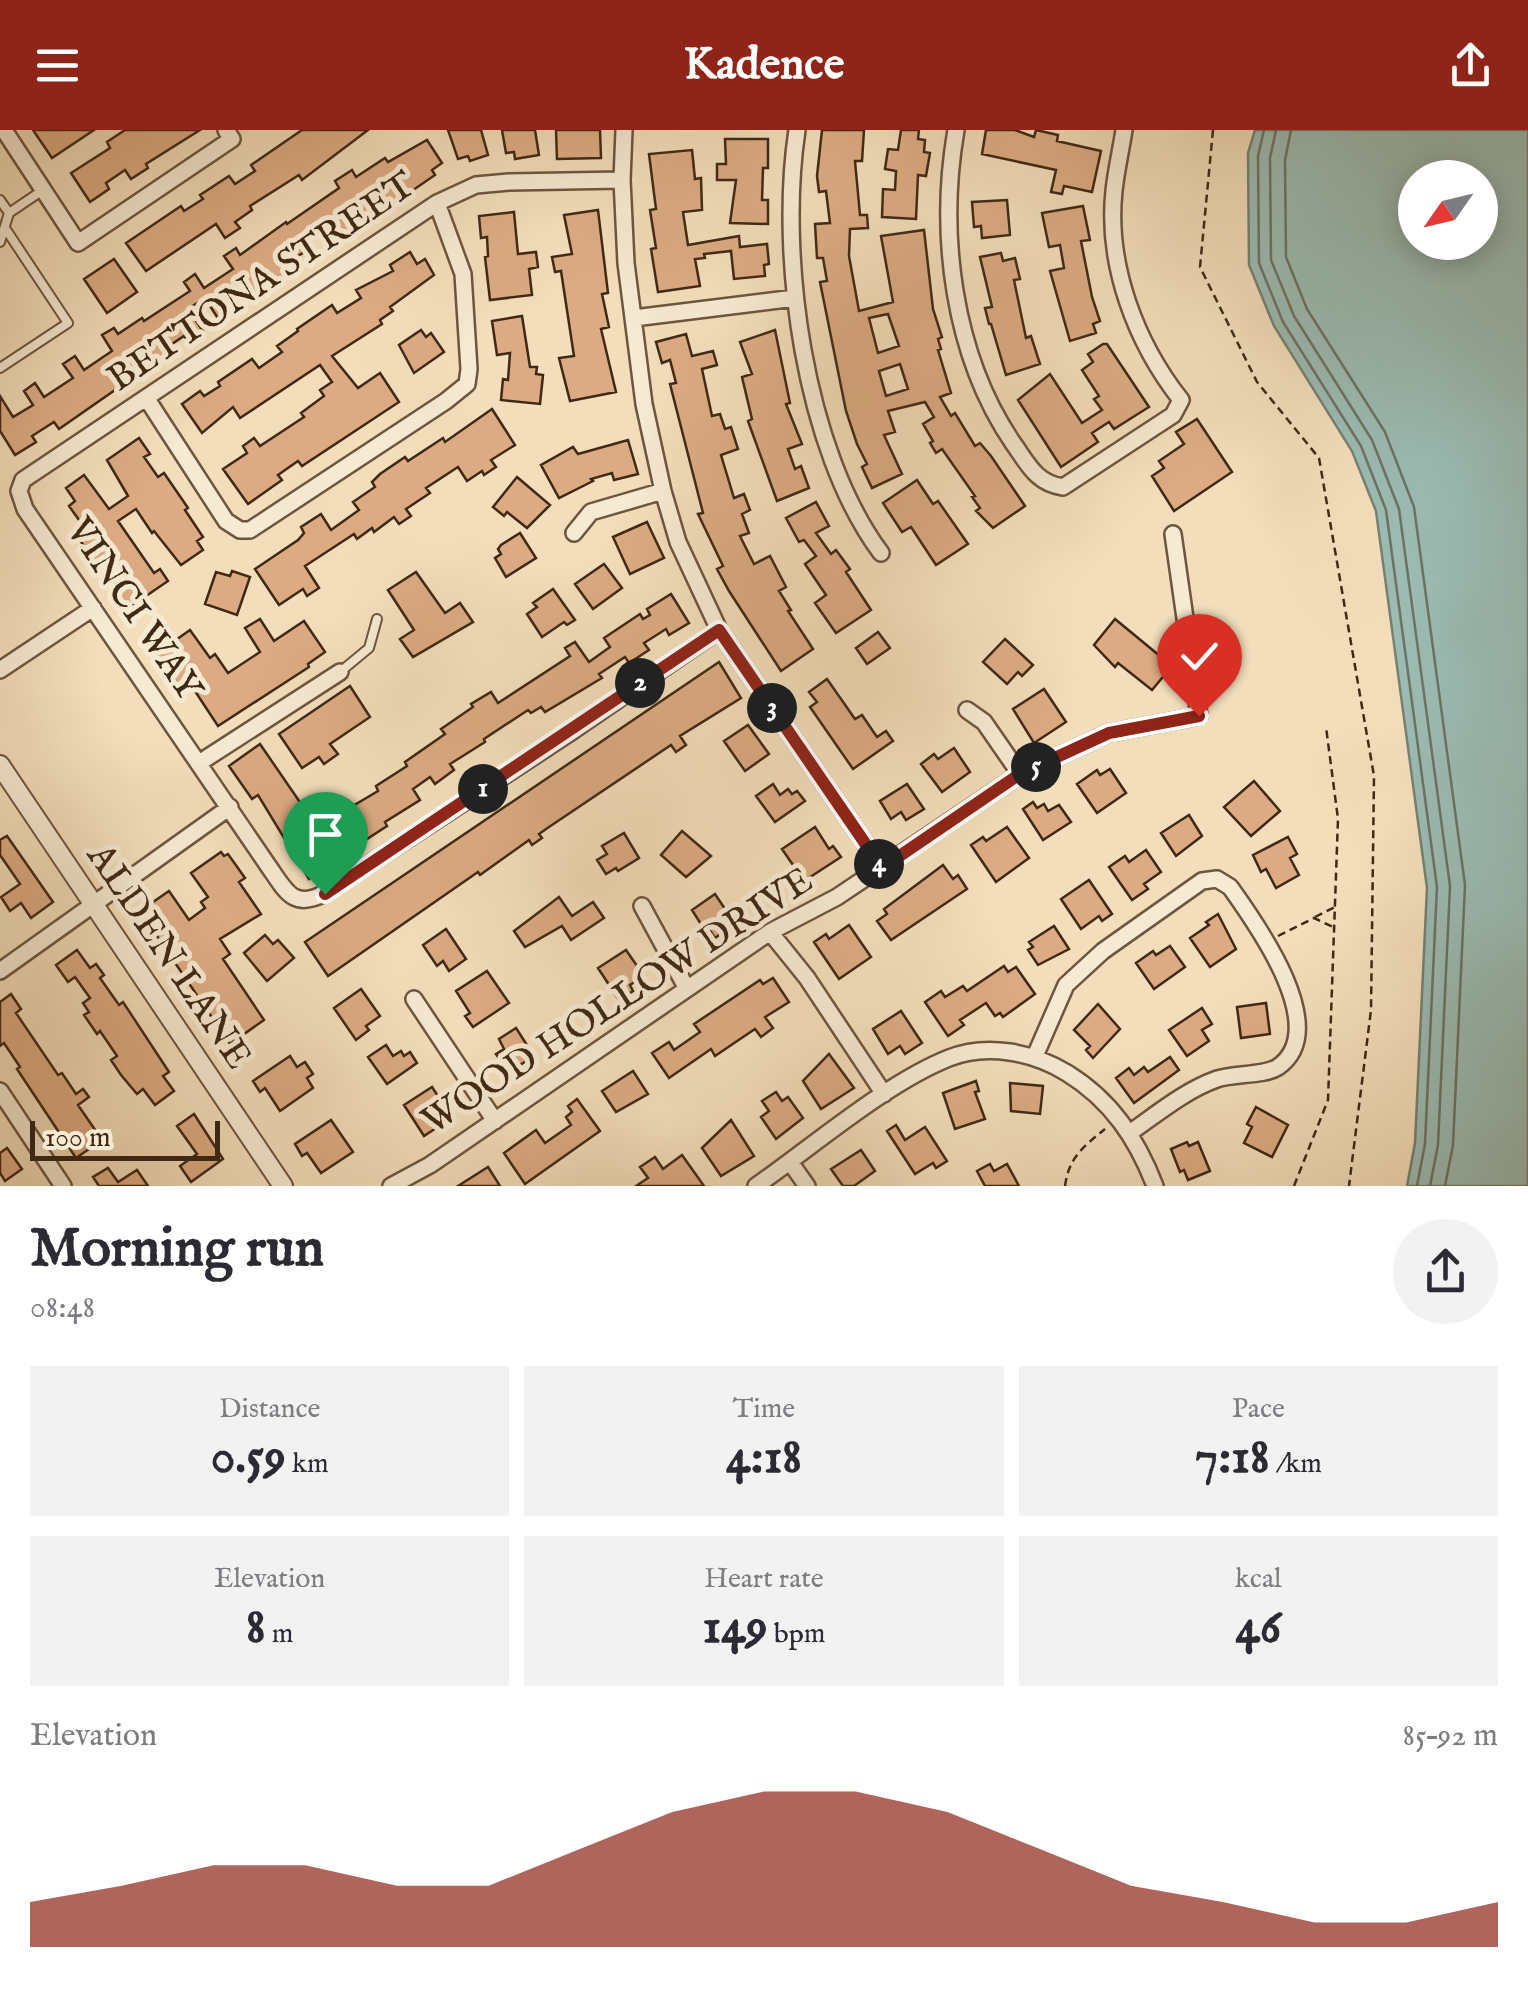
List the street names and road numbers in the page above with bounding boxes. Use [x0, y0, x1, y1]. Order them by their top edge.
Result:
street label: BETTONA STREET [99, 162, 425, 404]
street label: VINCI WAY [54, 508, 213, 713]
street label: ALDEN LANE [74, 834, 261, 1079]
street label: WOOD HOLLOW DRIVE [414, 858, 822, 1146]

